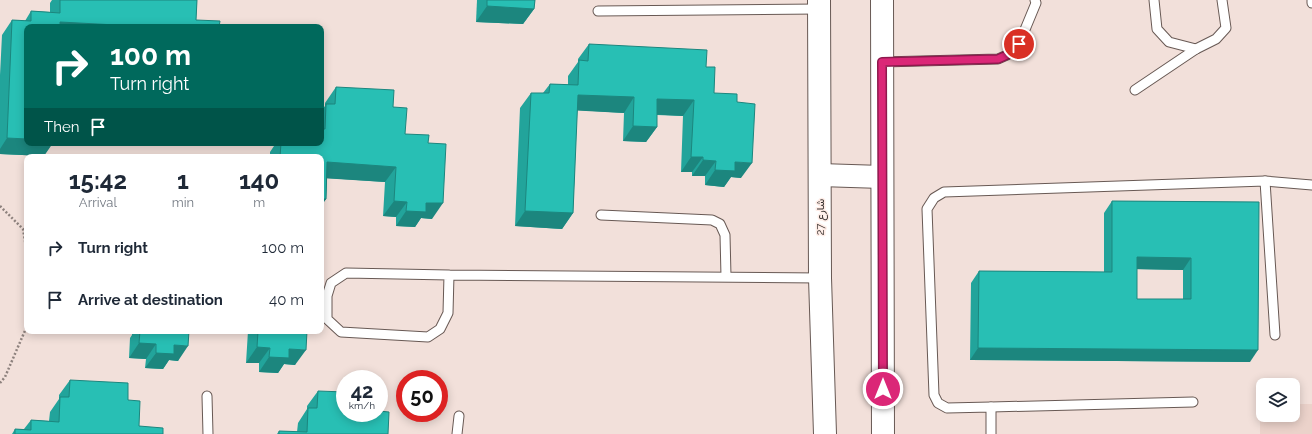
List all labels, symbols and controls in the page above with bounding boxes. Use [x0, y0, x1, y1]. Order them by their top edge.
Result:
pin [1002, 27, 1036, 61]
icon: arrive [1008, 33, 1030, 55]
text: 100 m [110, 39, 191, 72]
icon: right [44, 40, 96, 92]
text: Turn right [110, 73, 189, 94]
icon: arrive [87, 116, 109, 138]
text: Then [44, 118, 79, 136]
text: 15:42 [69, 166, 127, 195]
text: 1 [177, 166, 189, 195]
text: 140 [239, 166, 279, 195]
text: Arrival [79, 195, 117, 210]
text: min [172, 195, 194, 210]
text: m [253, 195, 265, 210]
street label: شارع 27 [814, 198, 828, 235]
icon: right [44, 237, 66, 259]
text: Turn right [78, 239, 148, 257]
text: 100 m [262, 239, 304, 257]
icon: arrive [44, 289, 66, 311]
text: Arrive at destination [78, 291, 223, 309]
text: 40 m [269, 291, 304, 309]
position arrow [862, 368, 904, 410]
speed limit sign: 50 [396, 370, 448, 422]
map controls [1256, 378, 1300, 422]
button: layers [1256, 378, 1300, 422]
text: 42 [351, 379, 373, 403]
text: km/h [349, 400, 375, 411]

